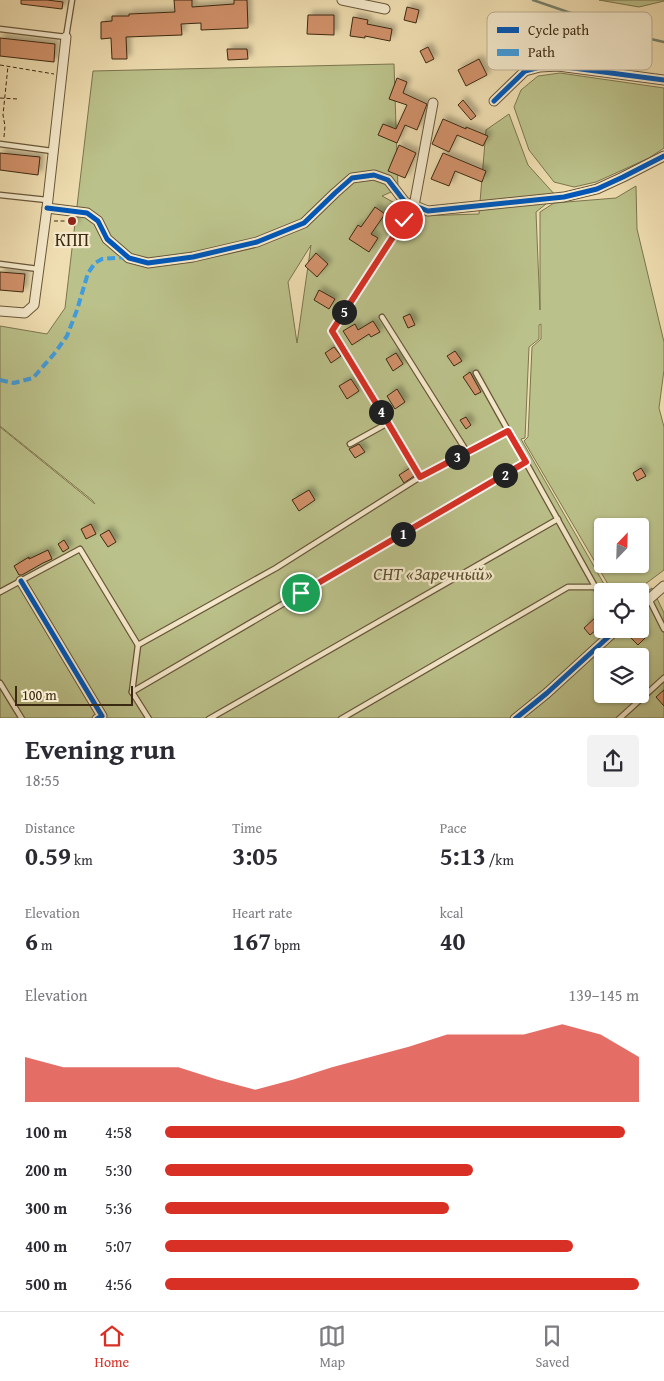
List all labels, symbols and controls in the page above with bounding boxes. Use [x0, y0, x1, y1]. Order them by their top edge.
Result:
legend [487, 12, 652, 70]
text: Cycle path [528, 20, 589, 40]
text: Path [528, 42, 555, 62]
pin [383, 199, 425, 241]
icon: check [390, 206, 418, 234]
marker: КПП [66, 215, 78, 227]
place label: КПП [55, 226, 90, 253]
pin: 5 [332, 300, 356, 324]
text: 5 [341, 302, 348, 322]
pin: 4 [368, 400, 394, 424]
text: 4 [378, 402, 385, 422]
pin: 3 [444, 444, 470, 470]
text: 3 [454, 447, 461, 467]
pin: 2 [492, 462, 518, 488]
text: 2 [502, 465, 509, 485]
north arrow [594, 518, 649, 572]
map controls [594, 518, 649, 703]
pin: 1 [390, 522, 416, 546]
text: 1 [400, 524, 407, 544]
park label: СНТ «Заречный» [373, 560, 493, 587]
pin [280, 572, 322, 614]
icon: arrive [287, 579, 315, 607]
button: locate [594, 583, 649, 638]
button: layers [594, 648, 649, 703]
scale bar [15, 684, 132, 707]
text: 100 m [22, 685, 57, 705]
text: Evening run [25, 728, 176, 769]
button: share [587, 735, 639, 787]
text: 18:55 [25, 768, 60, 792]
text: Distance [25, 818, 75, 838]
text: Time [232, 818, 262, 838]
text: Pace [440, 818, 467, 838]
text: 0.59 [25, 838, 71, 874]
text: 3:05 [232, 838, 278, 874]
text: 5:13 [440, 838, 486, 874]
text: km [71, 850, 93, 870]
text: /km [486, 850, 514, 870]
text: Elevation [25, 903, 80, 923]
text: Heart rate [232, 903, 292, 923]
text: kcal [440, 903, 464, 923]
text: 6 [25, 923, 38, 959]
text: 167 [232, 923, 271, 959]
text: 40 [440, 923, 466, 959]
text: m [38, 935, 52, 955]
text: bpm [271, 935, 301, 955]
text: Elevation [25, 983, 88, 1007]
text: 139–145 m [569, 983, 639, 1007]
text: 100 m [25, 1120, 67, 1144]
text: 4:58 [105, 1120, 132, 1144]
text: 200 m [25, 1158, 67, 1182]
text: 5:30 [105, 1158, 132, 1182]
text: 300 m [25, 1196, 67, 1220]
text: 5:36 [105, 1196, 132, 1220]
text: 400 m [25, 1234, 67, 1258]
text: 5:07 [105, 1234, 132, 1258]
text: 500 m [25, 1272, 67, 1296]
text: 4:56 [105, 1272, 132, 1296]
tab: Home [95, 1322, 129, 1372]
tab: Map [318, 1322, 346, 1372]
tab: Saved [535, 1322, 569, 1372]

